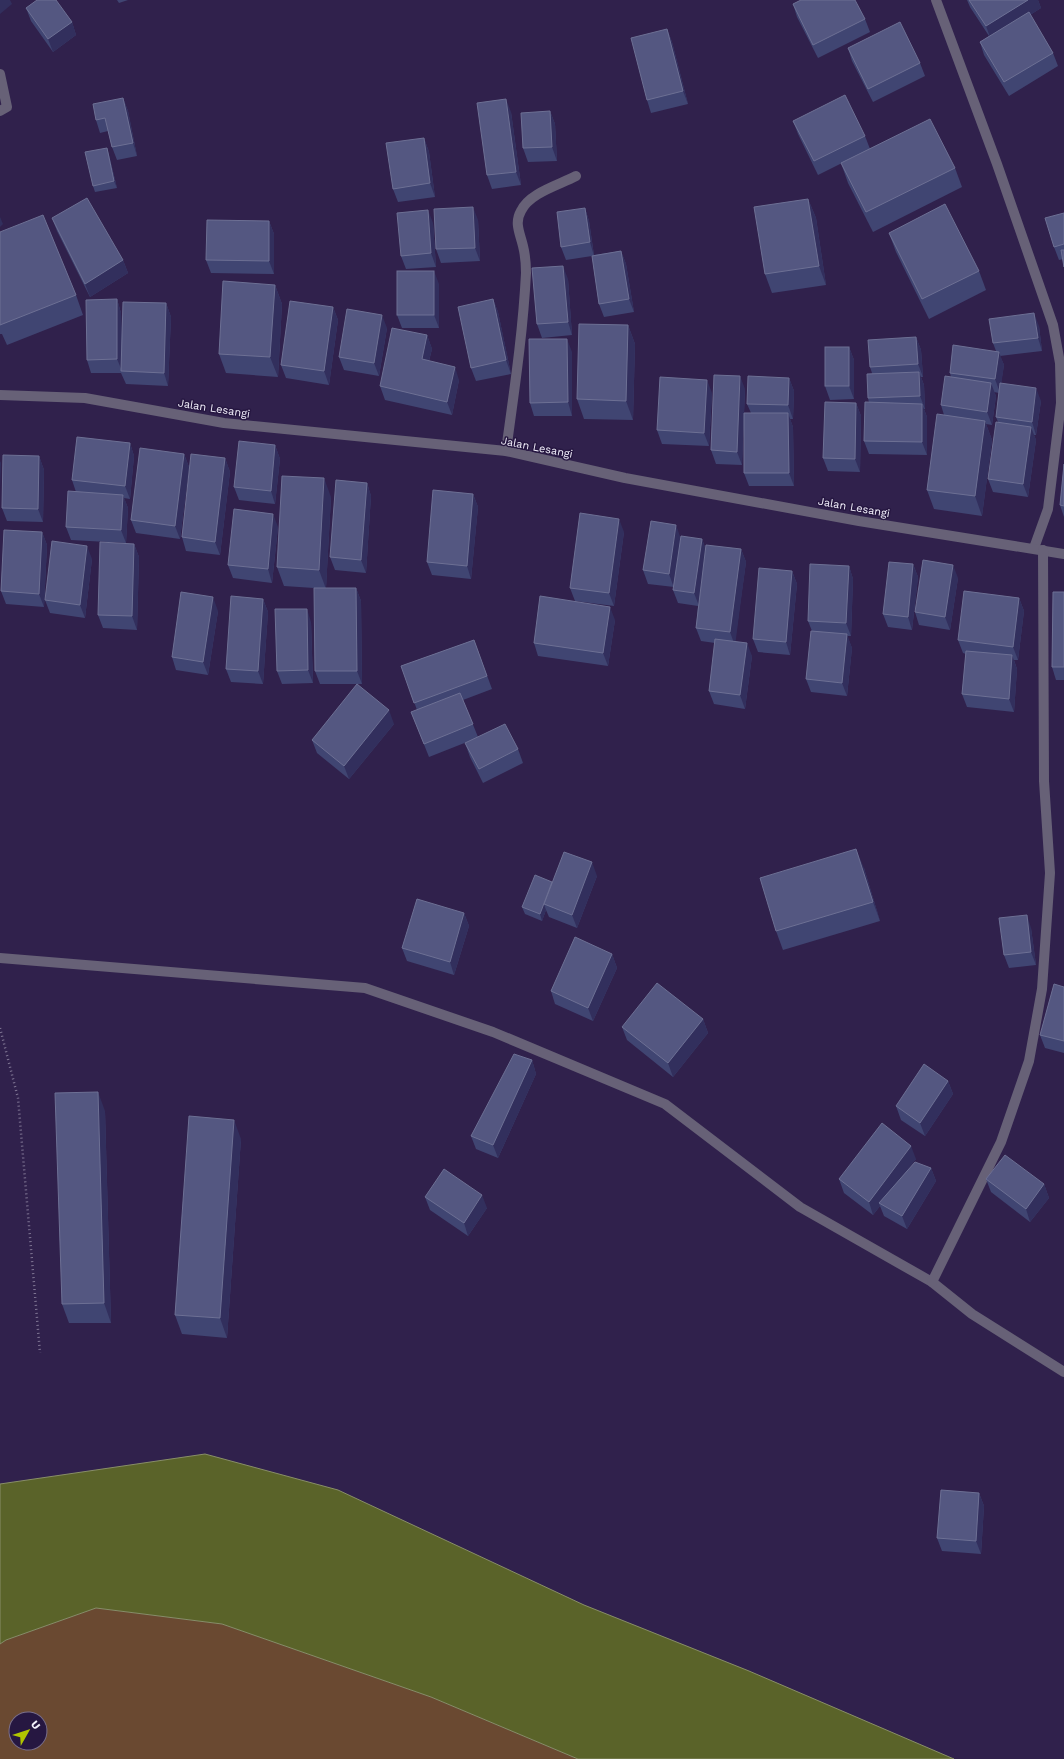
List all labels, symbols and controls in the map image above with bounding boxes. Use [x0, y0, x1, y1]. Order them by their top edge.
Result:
street label: Jalan Lesangi [177, 396, 251, 421]
street label: Jalan Lesangi [500, 434, 574, 461]
street label: Jalan Lesangi [817, 495, 891, 520]
north arrow [8, 1711, 48, 1751]
text: U [28, 1718, 43, 1732]

